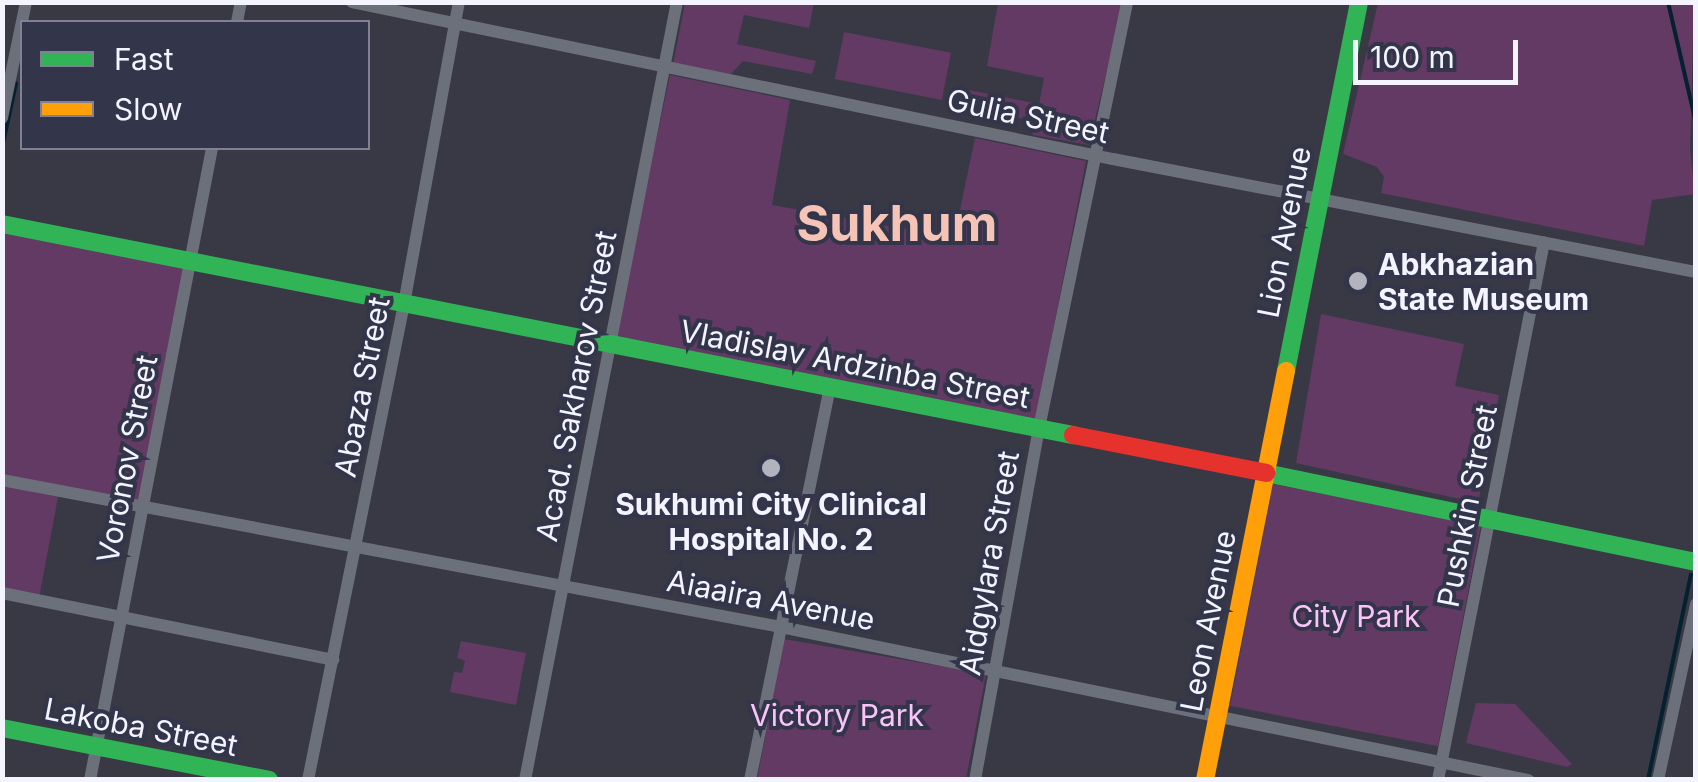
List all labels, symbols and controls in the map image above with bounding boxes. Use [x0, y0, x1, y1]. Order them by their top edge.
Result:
legend [20, 20, 370, 150]
scale bar [1358, 20, 1523, 82]
text: 100 m [1370, 39, 1455, 75]
text: Fast [114, 41, 173, 77]
street label: Gulia Street [944, 81, 1112, 151]
text: Slow [114, 91, 183, 127]
street label: Lion Avenue [1250, 143, 1318, 321]
district label: Sukhum [797, 194, 997, 254]
street label: Acad. Sakharov Street [528, 228, 624, 544]
place label: Abkhazian State Museum [1378, 246, 1589, 316]
marker: Abkhazian State Museum [1347, 270, 1369, 292]
street label: Abaza Street [327, 294, 397, 480]
street label: Vladislav Ardzinba Street [677, 312, 1033, 416]
street label: Voronov Street [89, 352, 165, 566]
street label: Pushkin Street [1430, 402, 1504, 610]
street label: Aidgylara Street [952, 448, 1026, 678]
marker: Sukhumi City Clinical Hospital No. 2 [758, 455, 784, 481]
place label: Sukhumi City Clinical Hospital No. 2 [615, 486, 927, 556]
street label: Leon Avenue [1173, 527, 1243, 715]
street label: Aiaaira Avenue [664, 562, 878, 638]
park label: City Park [1291, 598, 1421, 634]
street label: Lakoba Street [41, 691, 241, 763]
park label: Victory Park [750, 697, 924, 733]

